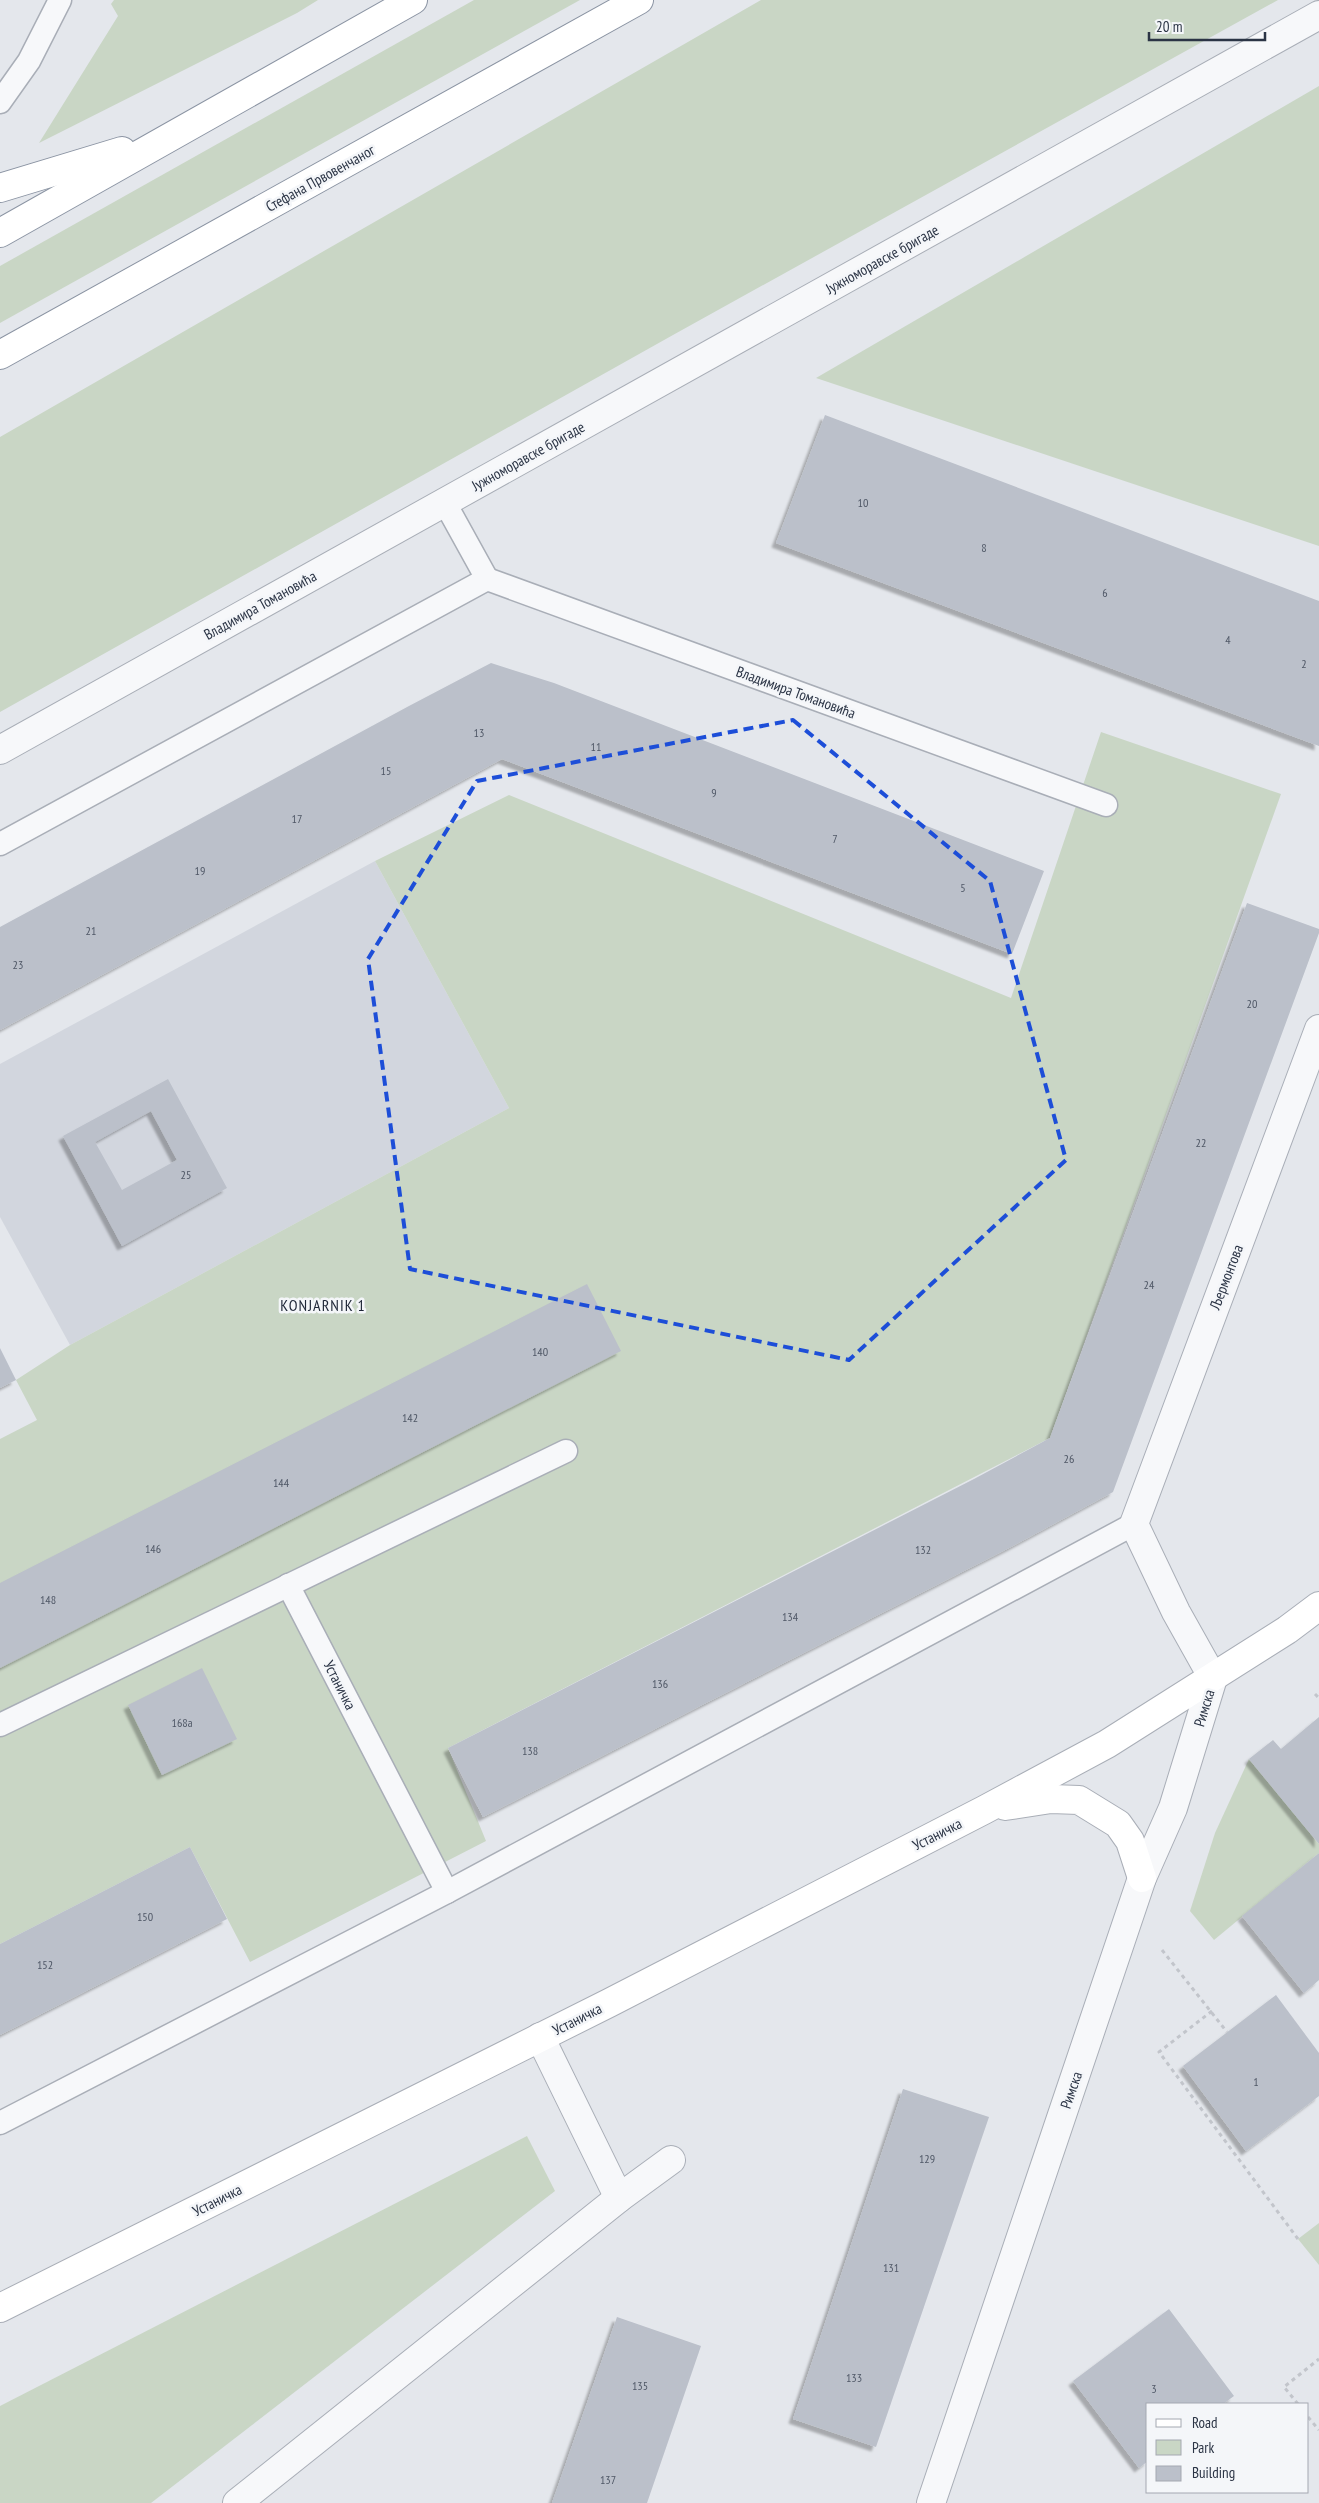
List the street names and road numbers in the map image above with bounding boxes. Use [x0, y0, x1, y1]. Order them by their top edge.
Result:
street label: Стефана Првовенчаног [262, 140, 378, 216]
street label: Јужноморавске бригаде [821, 220, 942, 298]
street label: Јужноморавске бригаде [467, 417, 588, 495]
street label: Владимира Томановића [200, 566, 320, 644]
street label: Владимира Томановића [734, 662, 858, 722]
street label: Љермонтова [1205, 1242, 1247, 1313]
street label: Устаничка [320, 1657, 360, 1713]
street label: Римска [1189, 1687, 1219, 1729]
street label: Устаничка [909, 1814, 965, 1854]
street label: Устаничка [549, 1999, 605, 2039]
street label: Римска [1056, 2069, 1086, 2111]
street label: Устаничка [189, 2180, 245, 2220]

